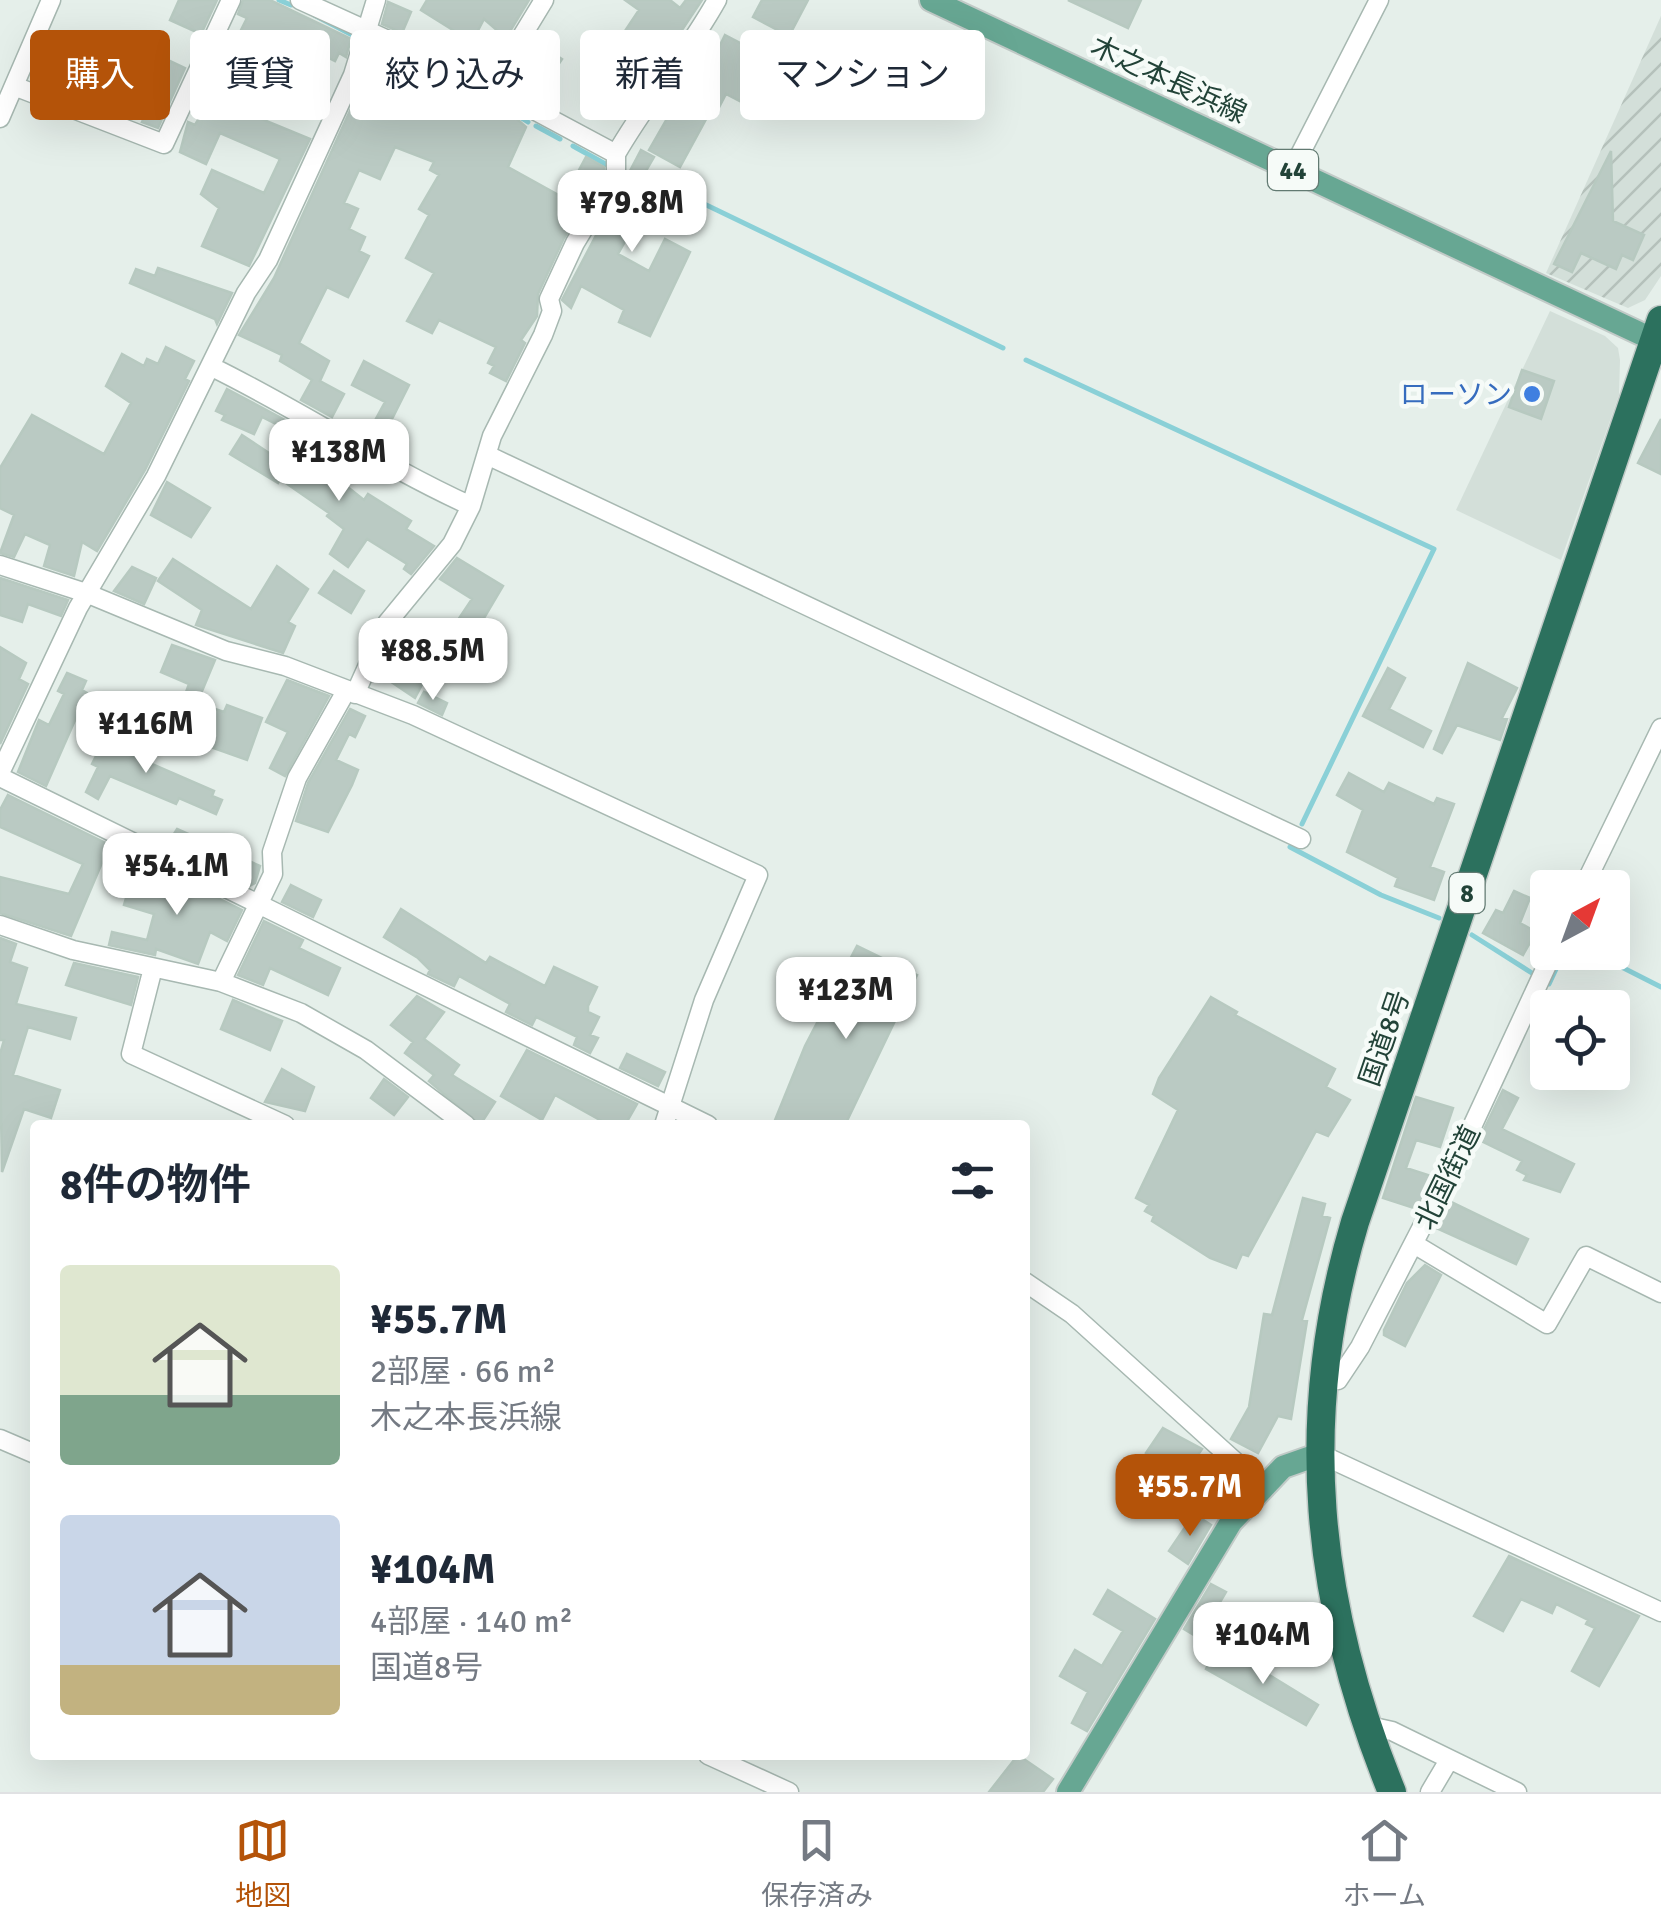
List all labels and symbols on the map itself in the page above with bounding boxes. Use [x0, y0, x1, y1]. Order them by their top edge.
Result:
street label: 木之本長浜線 [1085, 29, 1252, 131]
road number: 44 [1268, 150, 1318, 190]
pin: ¥79.8M [551, 170, 713, 255]
place label: ローソン [1400, 378, 1512, 412]
marker: ローソン [1521, 383, 1543, 405]
pin: ¥138M [269, 419, 409, 504]
pin: ¥88.5M [352, 618, 514, 703]
pin: ¥116M [76, 691, 216, 776]
pin: ¥54.1M [96, 833, 258, 918]
north arrow [1530, 870, 1630, 970]
road number: 8 [1450, 873, 1484, 913]
pin: ¥123M [776, 957, 916, 1042]
street label: 国道8号 [1353, 986, 1417, 1091]
street label: 北国街道 [1408, 1120, 1488, 1235]
pin: ¥55.7M [1109, 1454, 1271, 1539]
pin: ¥104M [1193, 1602, 1333, 1687]

